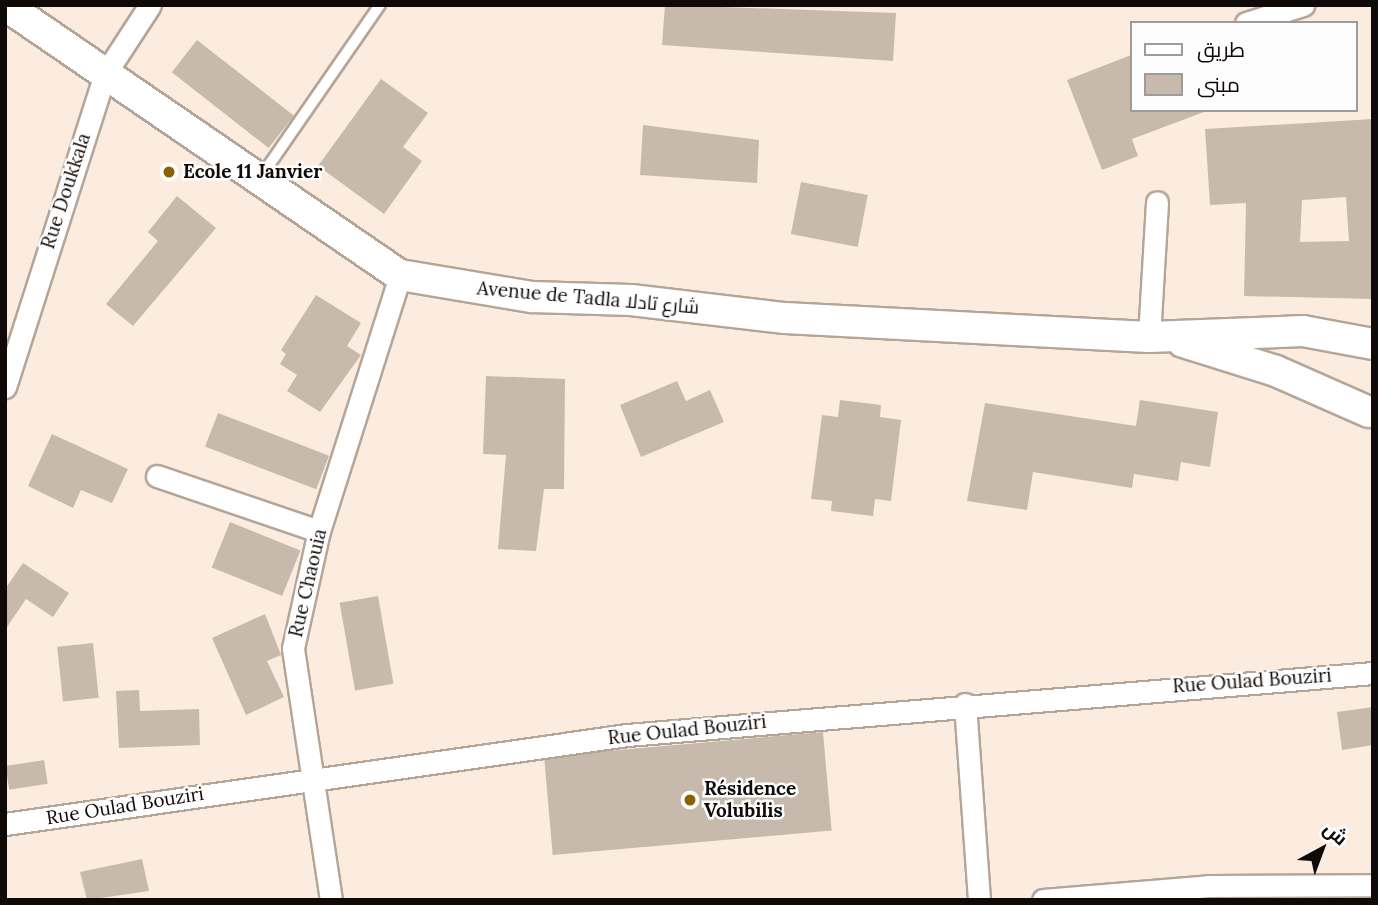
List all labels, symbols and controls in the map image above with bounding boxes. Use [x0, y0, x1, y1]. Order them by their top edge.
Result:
legend [1130, 21, 1357, 112]
text: طريق [1197, 36, 1245, 63]
text: مبنى [1197, 71, 1240, 98]
street label: Rue Doukkala [37, 130, 95, 252]
place label: Ecole 11 Janvier [183, 161, 322, 183]
marker: Ecole 11 Janvier [161, 164, 177, 180]
street label: Avenue de Tadla شارع تادلا [476, 277, 700, 319]
street label: Rue Chaouia [284, 527, 332, 639]
street label: Rue Oulad Bouziri [1172, 664, 1332, 698]
street label: Rue Oulad Bouziri [607, 710, 767, 750]
place label: Résidence Volubilis [704, 778, 796, 822]
street label: Rue Oulad Bouziri [45, 782, 205, 830]
marker: Résidence Volubilis [682, 792, 698, 808]
north arrow [1287, 814, 1357, 884]
text: ش [1319, 816, 1353, 850]

